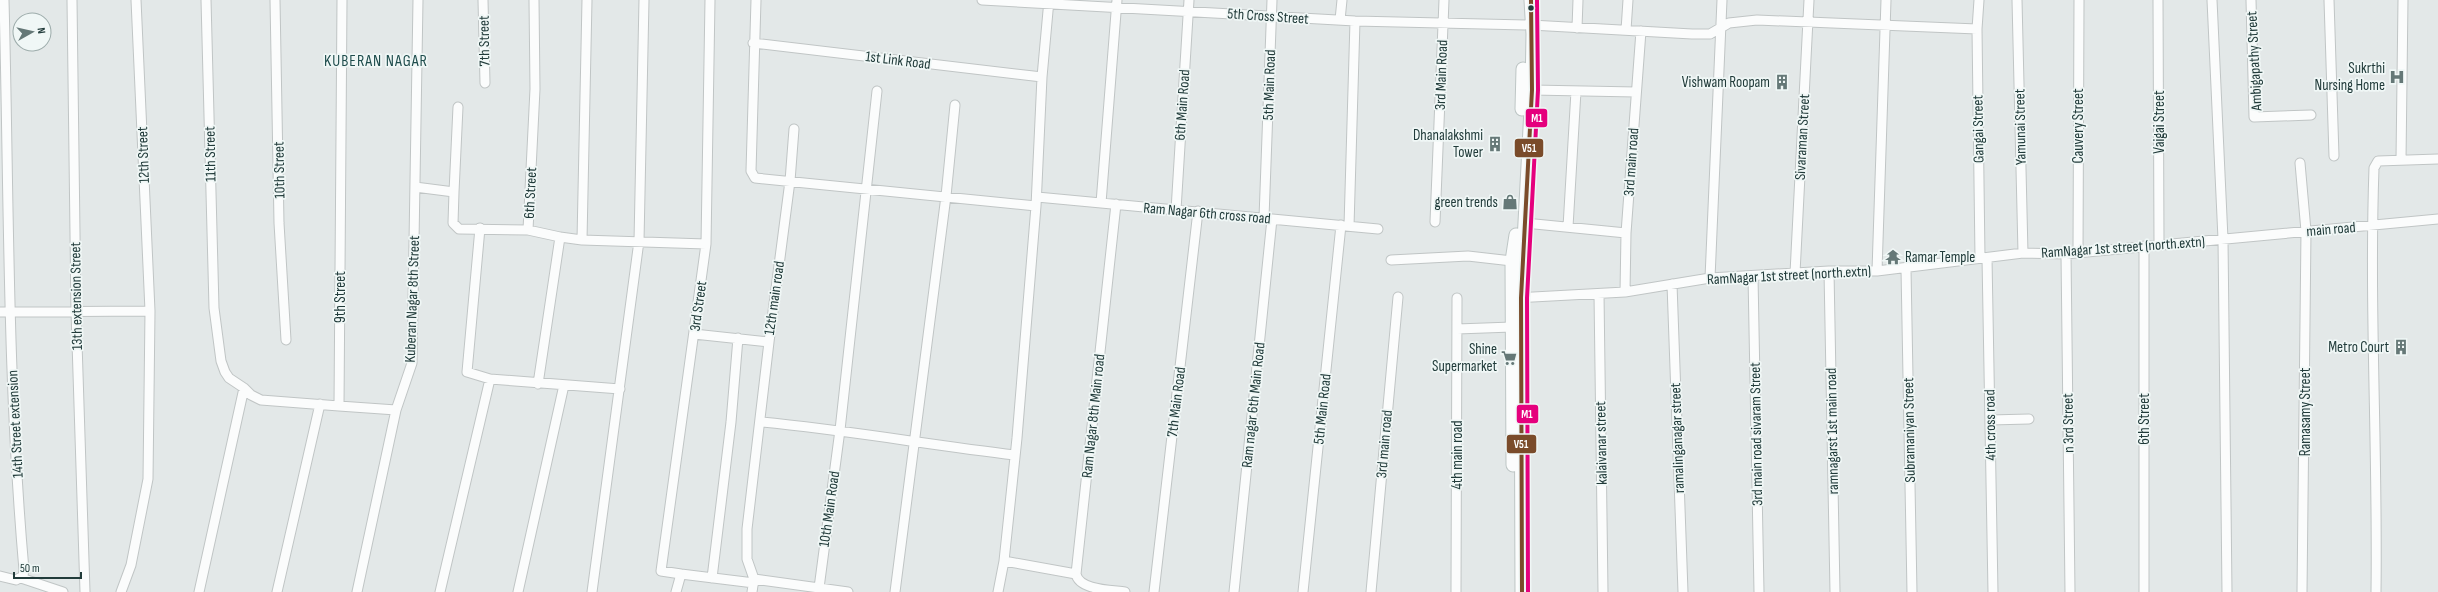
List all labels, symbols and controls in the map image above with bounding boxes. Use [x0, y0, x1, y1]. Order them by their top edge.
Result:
unlabelled marker [1526, 3, 1536, 13]
street label: 5th Cross Street [1227, 4, 1310, 29]
street label: Ambigapathy Street [2242, 10, 2267, 112]
north arrow [12, 12, 52, 52]
street label: 7th Street [475, 15, 494, 67]
text: N [35, 27, 48, 35]
street label: 3rd Main Road [1431, 40, 1452, 110]
street label: 1st Link Road [864, 47, 932, 74]
street label: 5th Main Road [1259, 49, 1280, 121]
district label: KUBERAN NAGAR [324, 52, 428, 71]
place label: Sukrthi Nursing Home [2315, 59, 2385, 95]
hospital icon: Sukrthi Nursing Home [2388, 68, 2406, 86]
street label: 6th Main Road [1171, 69, 1194, 141]
place label: Vishwam Roopam [1682, 73, 1770, 92]
building icon: Vishwam Roopam [1773, 73, 1791, 91]
street label: Yamunai Street [2010, 88, 2031, 165]
street label: Cauvery Street [2069, 88, 2088, 164]
street label: Vaigai Street [2150, 90, 2169, 154]
street label: Sivaraman Street [1791, 93, 1814, 181]
street label: Gangai Street [1968, 94, 1989, 163]
line badge: M1 [1525, 108, 1548, 128]
text: M1 [1531, 112, 1543, 125]
street label: 12th Street [133, 126, 154, 184]
street label: 11th Street [201, 126, 220, 182]
place label: Dhanalakshmi Tower [1413, 126, 1484, 162]
street label: 3rd main road [1620, 127, 1643, 197]
building icon: Dhanalakshmi Tower [1486, 135, 1504, 153]
line badge: V51 [1514, 138, 1544, 158]
street label: 10th Street [269, 141, 289, 199]
text: V51 [1522, 142, 1537, 155]
street label: 6th Street [520, 166, 541, 219]
place label: green trends [1434, 193, 1498, 212]
shop icon: green trends [1501, 193, 1519, 211]
street label: Ram Nagar 6th cross road [1143, 198, 1271, 229]
street label: main road [2306, 218, 2356, 241]
street label: RamNagar 1st street (north.extn) [2040, 232, 2206, 263]
street label: Kuberan Nagar 8th Street [401, 235, 424, 363]
street label: 13th extension Street [66, 241, 87, 350]
temple icon: Ramar Temple [1884, 248, 1902, 266]
place label: Ramar Temple [1905, 248, 1975, 267]
street label: 12th main road [760, 260, 789, 336]
street label: RamNagar 1st street (north.extn) [1707, 262, 1872, 289]
street label: 9th Street [331, 271, 350, 323]
street label: 3rd Street [686, 279, 711, 332]
place label: Metro Court [2328, 338, 2389, 357]
building icon: Metro Court [2392, 338, 2410, 356]
place label: Shine Supermarket [1432, 340, 1497, 376]
street label: Ram nagar 6th Main Road [1237, 341, 1270, 469]
supermarket icon: Shine Supermarket [1500, 349, 1518, 367]
street label: Ram Nagar 8th Main road [1078, 353, 1109, 479]
street label: 3rd main road sivaram Street [1746, 362, 1767, 506]
street label: 7th Main Road [1163, 366, 1190, 438]
street label: Ramasamy Street [2296, 367, 2315, 456]
street label: ramnagarst 1st main road [1822, 368, 1843, 494]
street label: 14th Street extension [3, 369, 28, 478]
street label: 5th Main Road [1309, 373, 1336, 445]
street label: Subramaniyan Street [1899, 377, 1920, 483]
street label: ramalinganagar street [1666, 382, 1689, 493]
street label: 4th cross road [1980, 389, 2001, 461]
street label: n 3rd Street [2058, 393, 2079, 453]
street label: 6th Street [2135, 393, 2154, 445]
street label: kalaivanar street [1591, 401, 1612, 485]
line badge: M1 [1516, 404, 1539, 424]
text: M1 [1521, 408, 1533, 421]
street label: 3rd main road [1372, 409, 1397, 479]
street label: 4th main road [1448, 421, 1467, 489]
line badge: V51 [1506, 434, 1537, 454]
text: V51 [1514, 438, 1529, 451]
street label: 10th Main Road [815, 470, 844, 548]
scale bar [14, 554, 81, 580]
text: 50 m [20, 561, 40, 576]

